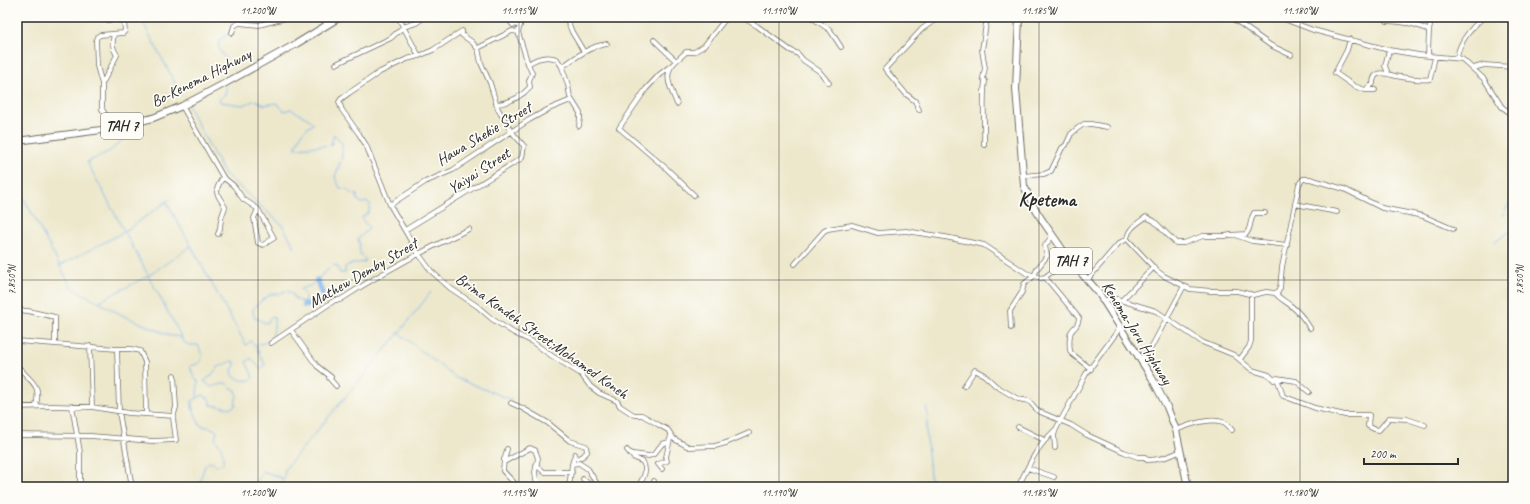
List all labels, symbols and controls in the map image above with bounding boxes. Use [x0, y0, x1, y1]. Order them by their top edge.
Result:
text: 11.200°W [241, 4, 277, 17]
text: 11.195°W [502, 4, 538, 17]
text: 11.190°W [762, 4, 798, 17]
text: 11.185°W [1022, 4, 1058, 17]
text: 11.180°W [1283, 4, 1319, 17]
street label: Bo-Kenema Highway [148, 43, 256, 112]
street label: Hawa Shekie Street [433, 96, 537, 170]
road number: TAH 7 [101, 113, 143, 139]
street label: Yaiyai Street [444, 143, 515, 199]
district label: Kpetema [1018, 187, 1077, 212]
street label: Mathew Demby Street [305, 232, 423, 312]
road number: TAH 7 [1050, 248, 1092, 274]
text: 7.850°N [5, 264, 18, 294]
text: 7.850°N [1513, 264, 1526, 294]
street label: Brima Kondeh Street;Mohamed Koneh [452, 269, 633, 404]
street label: Kenema-Joru Highway [1097, 278, 1178, 390]
scale bar [1364, 440, 1458, 466]
text: 200 m [1370, 446, 1397, 462]
text: 11.200°W [241, 486, 277, 499]
text: 11.195°W [502, 486, 538, 499]
text: 11.190°W [762, 486, 798, 499]
text: 11.185°W [1022, 486, 1058, 499]
text: 11.180°W [1283, 486, 1319, 499]

